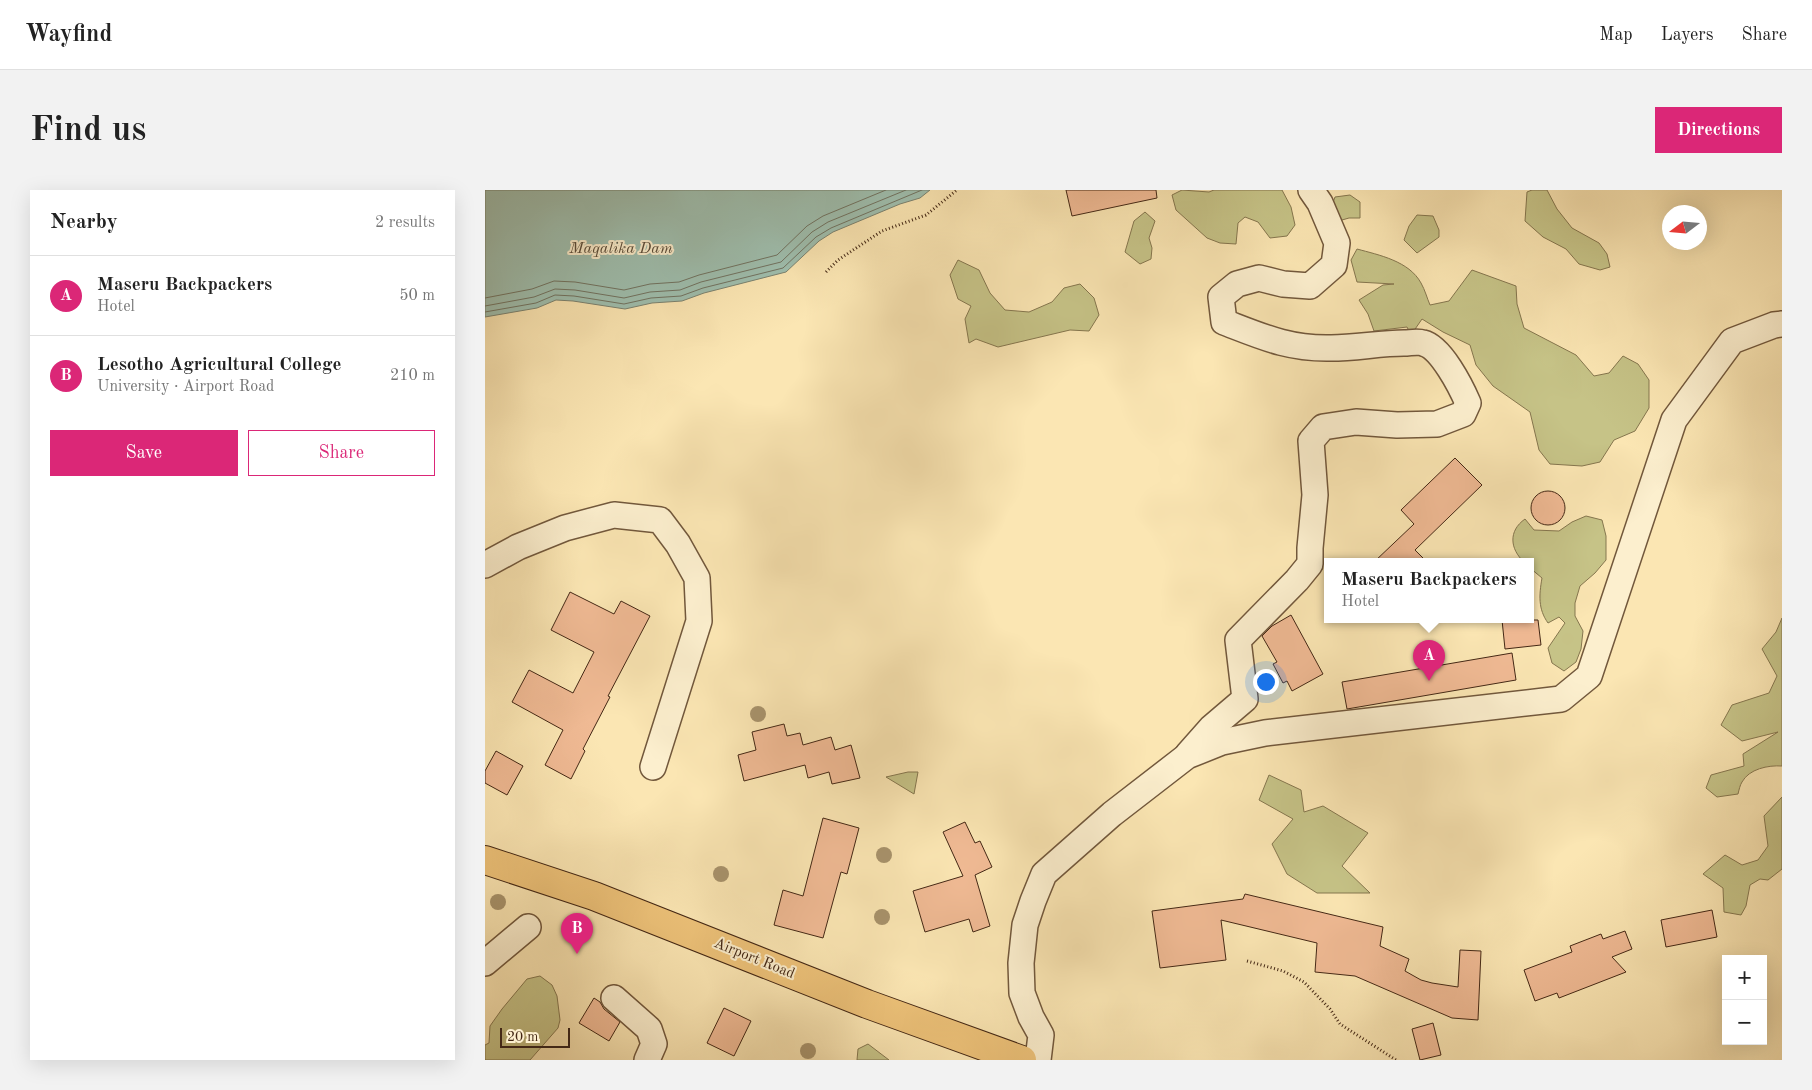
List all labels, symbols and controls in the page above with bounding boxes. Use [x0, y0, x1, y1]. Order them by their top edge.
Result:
text: Wayfind [25, 23, 112, 47]
text: Map [1599, 26, 1633, 44]
text: Layers [1661, 26, 1713, 44]
text: Share [1741, 26, 1787, 44]
button: Directions [1655, 107, 1782, 153]
text: Find us [30, 113, 146, 148]
north arrow [1662, 205, 1707, 250]
text: Nearby [50, 212, 118, 233]
text: 2 results [375, 215, 435, 231]
water label: Maqalika Dam [568, 241, 673, 257]
text: Maseru Backpackers [97, 276, 272, 295]
text: A [60, 288, 72, 304]
text: 50 m [399, 288, 435, 304]
text: Hotel [97, 299, 135, 315]
text: Lesotho Agricultural College [97, 356, 342, 375]
text: B [60, 368, 72, 384]
text: 210 m [390, 368, 435, 384]
text: University · Airport Road [97, 379, 274, 395]
button: Save [50, 430, 238, 476]
button: Share [248, 430, 435, 476]
popup [1324, 558, 1534, 623]
text: Maseru Backpackers [1341, 571, 1517, 590]
text: Hotel [1341, 594, 1379, 610]
pin: A [1413, 640, 1445, 681]
your location [1253, 669, 1279, 695]
pin: B [561, 913, 593, 954]
street label: Airport Road [711, 936, 797, 982]
map controls [1722, 955, 1767, 1045]
button: + [1722, 955, 1767, 1000]
button: − [1722, 1000, 1767, 1045]
scale bar [500, 1025, 570, 1048]
text: 20 m [507, 1030, 538, 1044]

